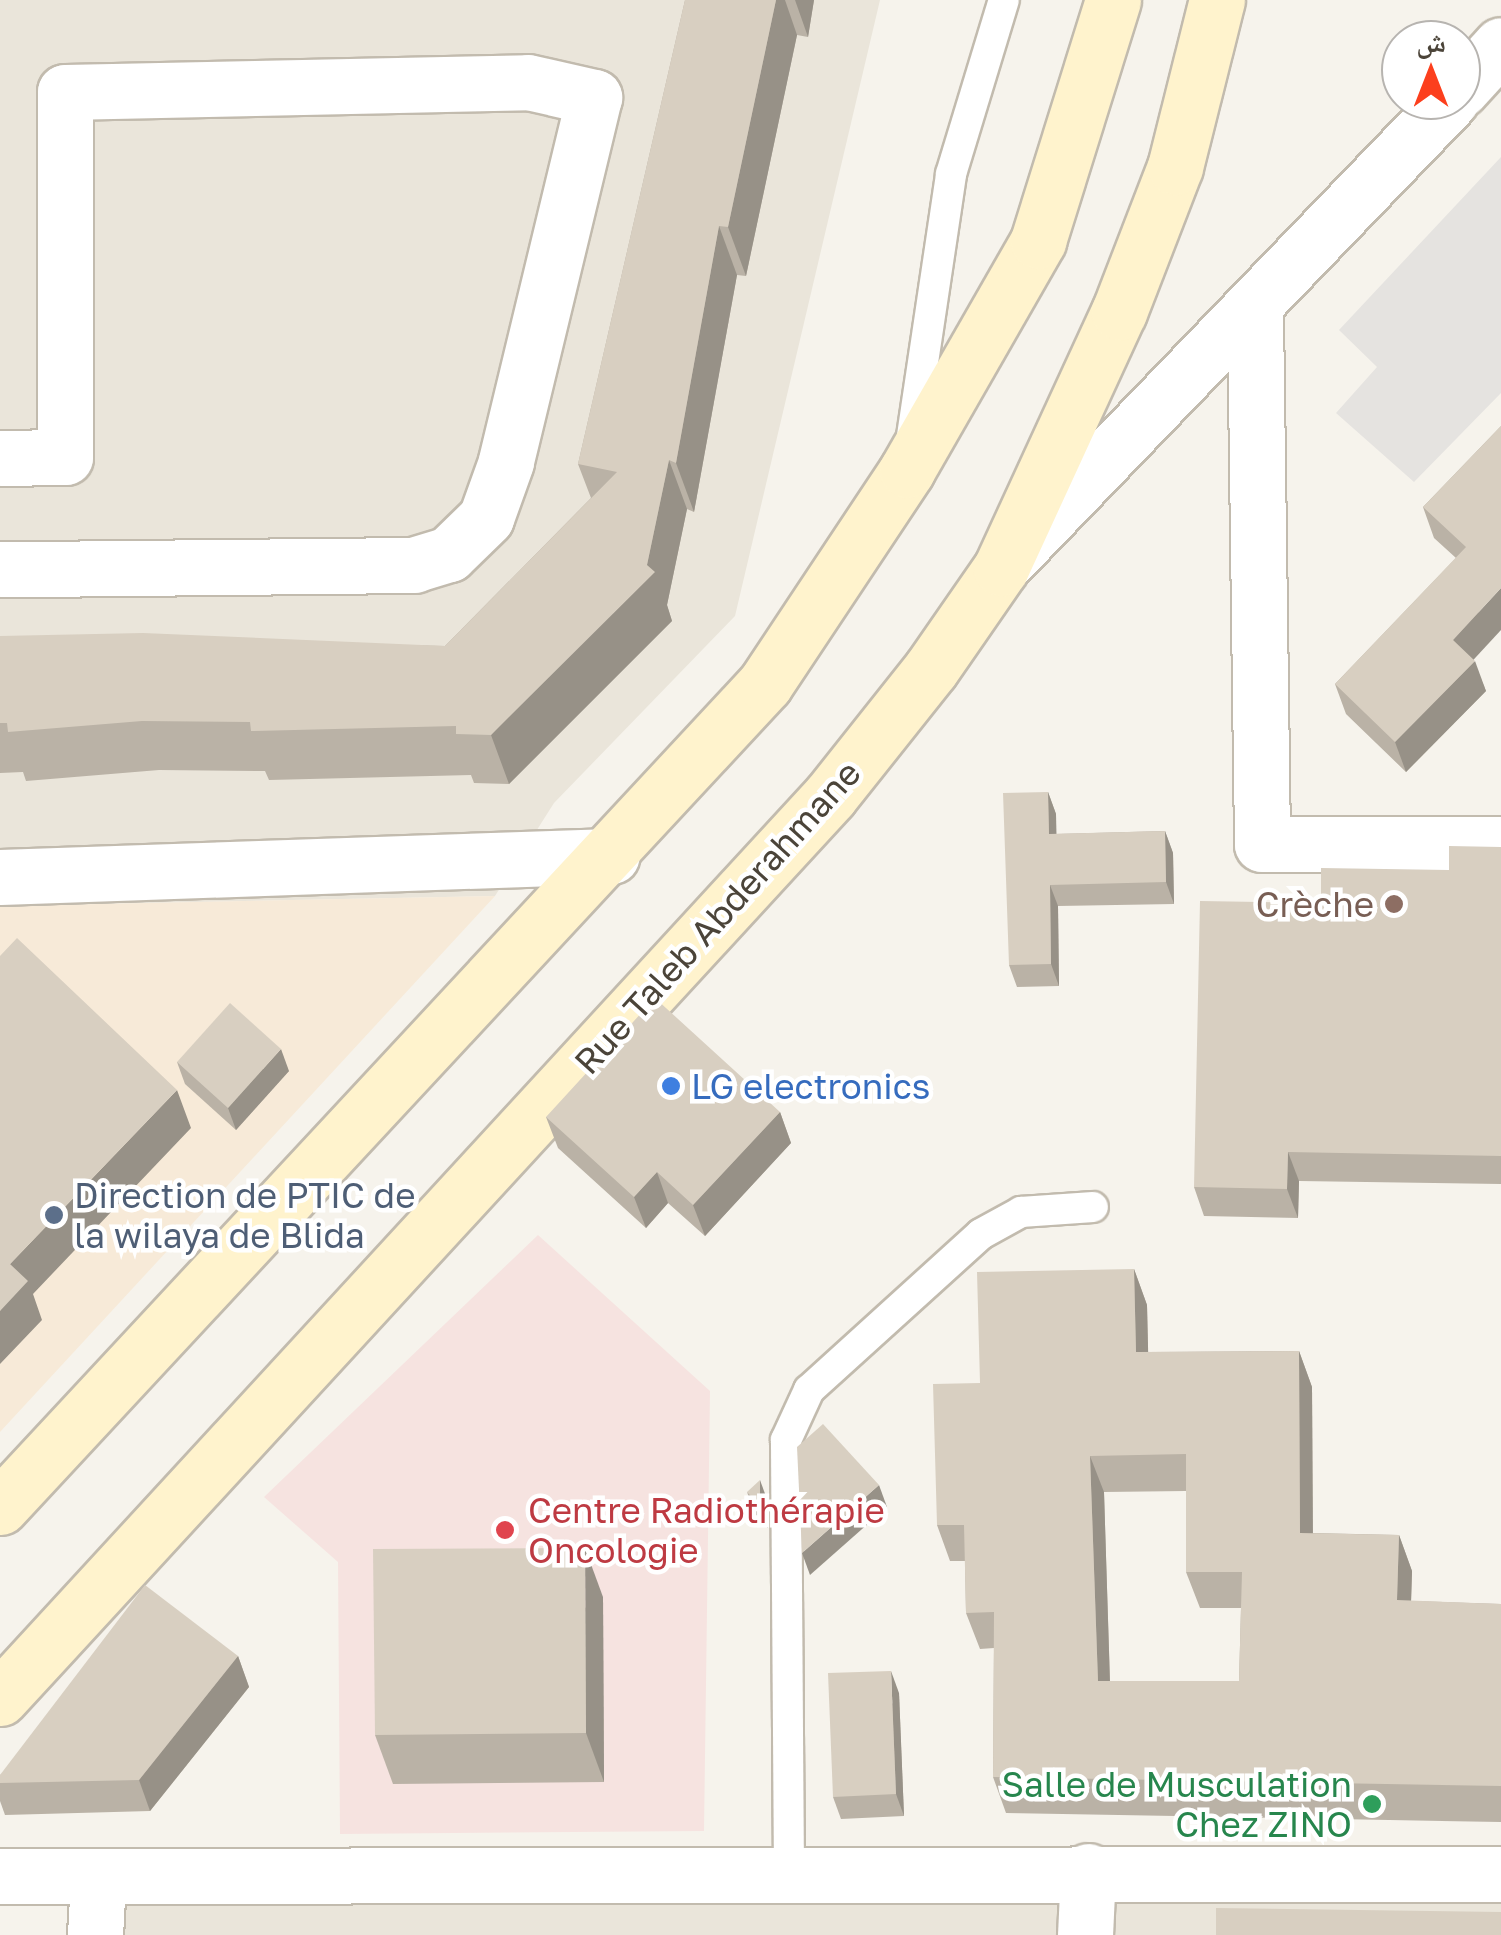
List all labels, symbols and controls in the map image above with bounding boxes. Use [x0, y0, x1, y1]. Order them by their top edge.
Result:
north arrow [1381, 20, 1481, 120]
text: ش [1416, 25, 1446, 58]
street label: Rue Taleb Abderahmane [565, 752, 869, 1082]
place label: Crèche [1256, 883, 1374, 925]
marker: Crèche [1383, 893, 1405, 915]
place label: LG electronics [691, 1065, 930, 1107]
marker: LG electronics [660, 1075, 682, 1097]
place label: Direction de PTIC de la wilaya de Blida [74, 1174, 415, 1256]
marker: Direction de PTIC de la wilaya de Blida [43, 1204, 65, 1226]
place label: Centre Radiothérapie Oncologie [528, 1489, 885, 1571]
marker: Centre Radiothérapie Oncologie [492, 1517, 518, 1543]
place label: Salle de Musculation Chez ZINO [1002, 1763, 1352, 1845]
marker: Salle de Musculation Chez ZINO [1361, 1793, 1383, 1815]

